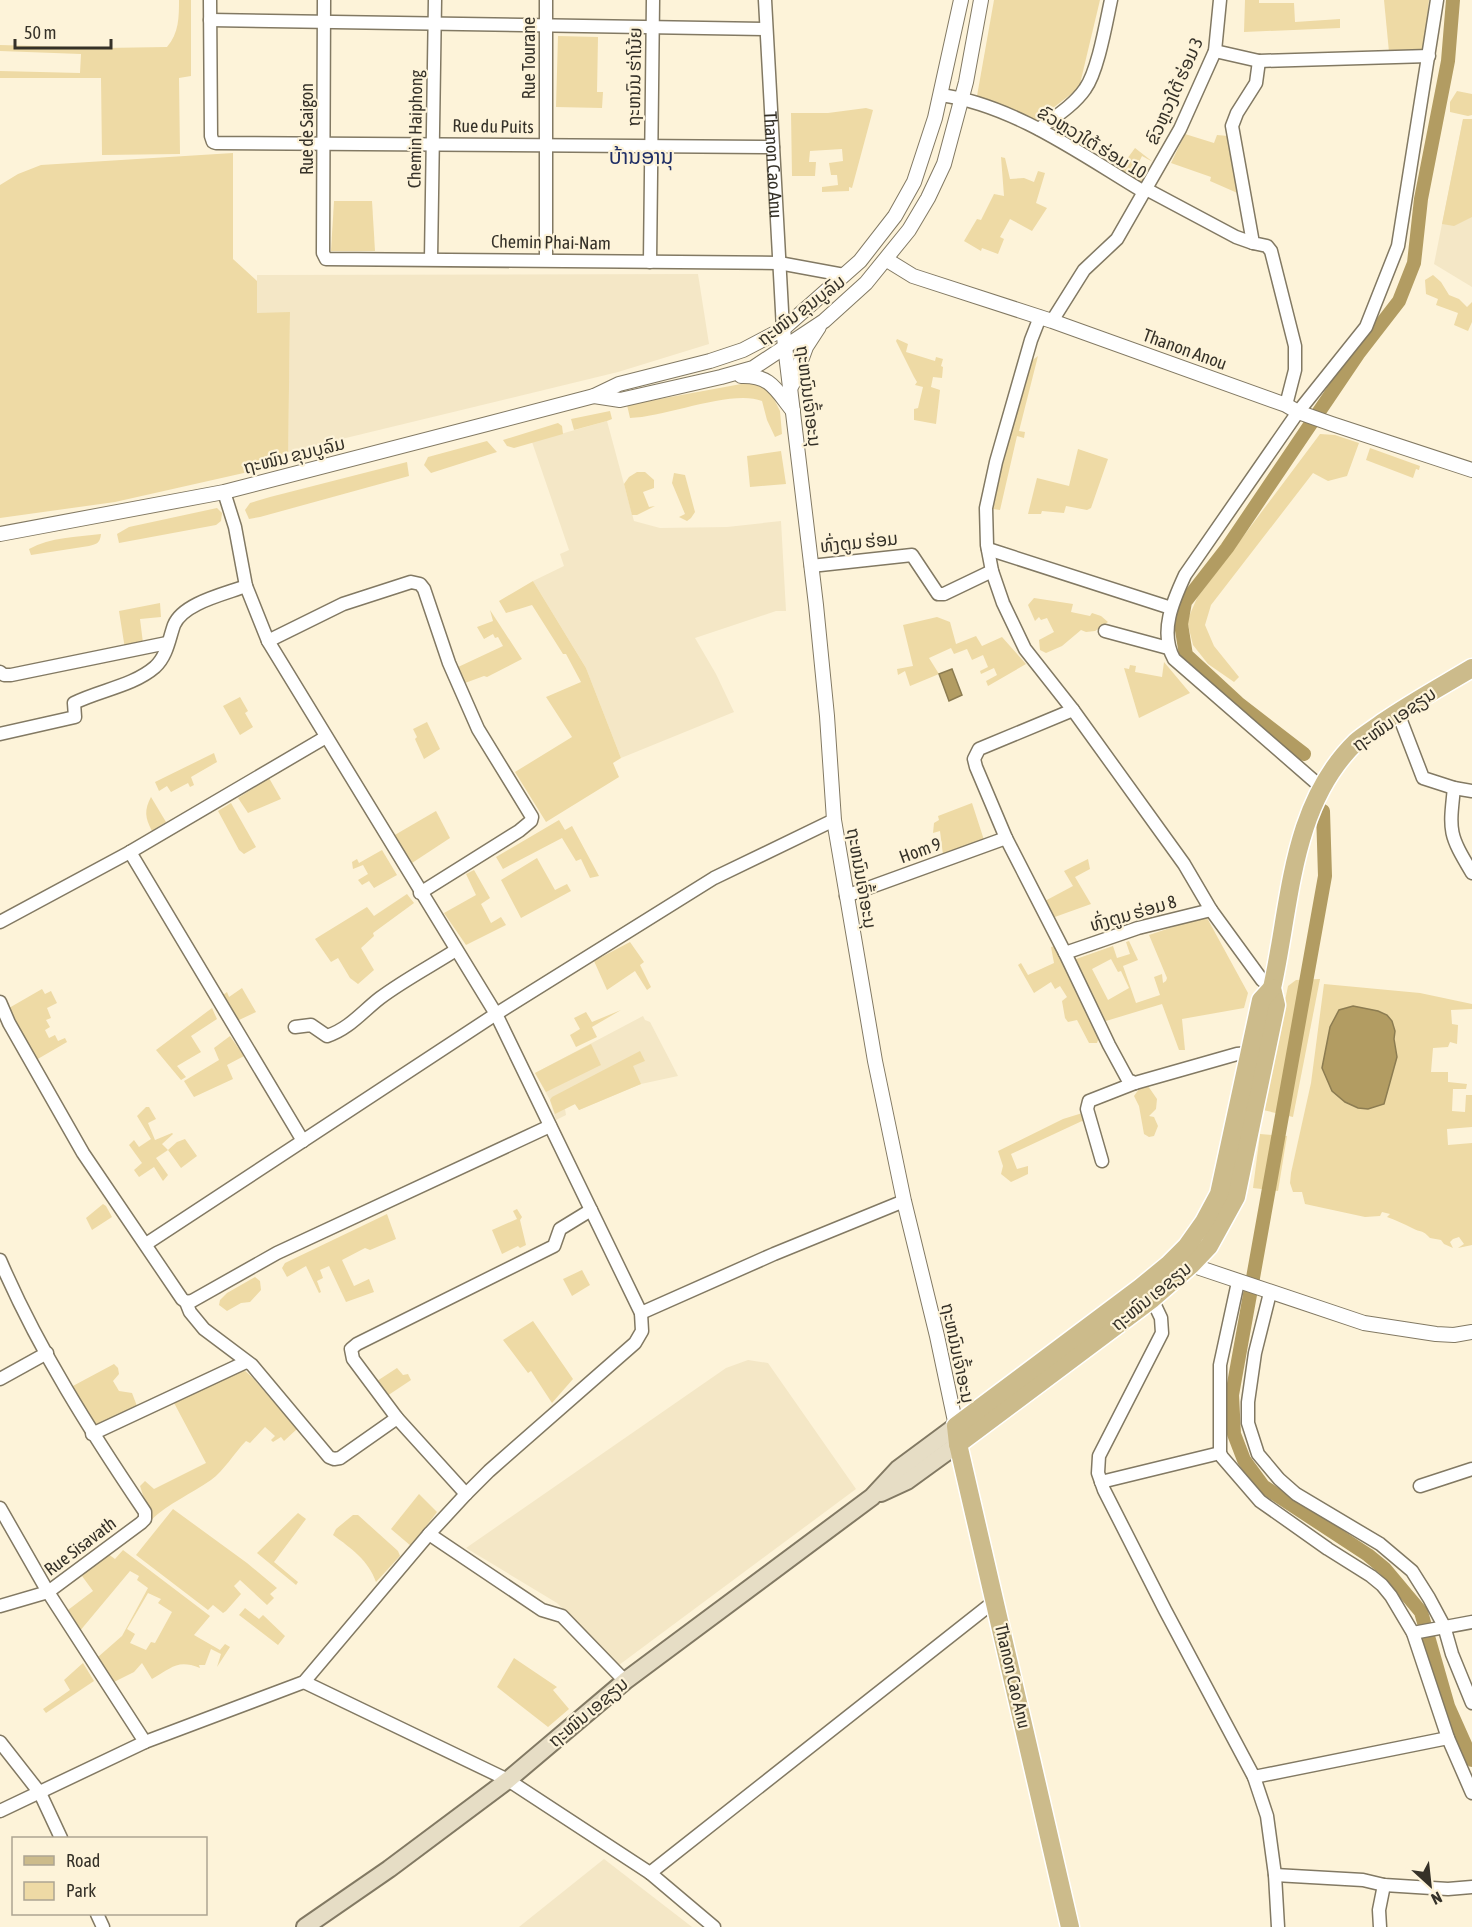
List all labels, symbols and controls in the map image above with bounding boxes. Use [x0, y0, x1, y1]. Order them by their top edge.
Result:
scale bar [15, 12, 111, 50]
street label: Rue Tourane [518, 17, 539, 99]
text: 50 m [24, 22, 56, 43]
street label: ຖະຫນົນ ຮ່າໂນ້ຍ [623, 27, 645, 127]
street label: ຂົວຫຼວງໃຕ້ ຮ່ອມ 3 [1141, 34, 1207, 148]
street label: Chemin Haiphong [403, 69, 427, 188]
street label: Rue de Saigon [296, 83, 317, 175]
street label: ຂົວຫຼວງໃຕ້ ຮ່ອມ 10 [1034, 101, 1150, 183]
street label: Thanon Cao Anu [761, 111, 787, 219]
street label: Rue du Puits [452, 115, 534, 137]
district label: ບ້ານອານຸ [609, 144, 673, 171]
street label: Chemin Phai-Nam [491, 230, 611, 254]
street label: ຖະໜົນ ຂຸນບູລົມ [753, 270, 850, 351]
street label: Thanon Anou [1140, 324, 1230, 374]
street label: ຖະຫນົນເຈົ້າອະນຸ [791, 344, 828, 448]
street label: ຖະໜົນ ຂຸນບູລົມ [241, 432, 348, 480]
street label: ທົ່ງຕູມ ຮ່ອມ [819, 526, 899, 559]
street label: ຖະໜົນ ເອຊຽນ [1348, 682, 1441, 756]
street label: ຖະຫນົນເຈົ້າອະນຸ [842, 826, 883, 930]
street label: Hom 9 [896, 833, 944, 867]
street label: ທົ່ງຕູມ ຮ່ອມ 8 [1087, 889, 1179, 937]
street label: ຖະໜົນ ເອຊຽນ [1107, 1257, 1196, 1336]
street label: ຖະຫນົນເຈົ້າອະນຸ [936, 1301, 981, 1405]
street label: Rue Sisavath [40, 1512, 120, 1580]
street label: Thanon Cao Anu [991, 1622, 1035, 1730]
street label: ຖະໜົນ ເອຊຽນ [544, 1673, 633, 1752]
legend [12, 1837, 207, 1915]
text: Road [66, 1850, 100, 1871]
north arrow [1400, 1855, 1460, 1915]
text: Park [66, 1880, 96, 1901]
text: N [1429, 1888, 1445, 1909]

